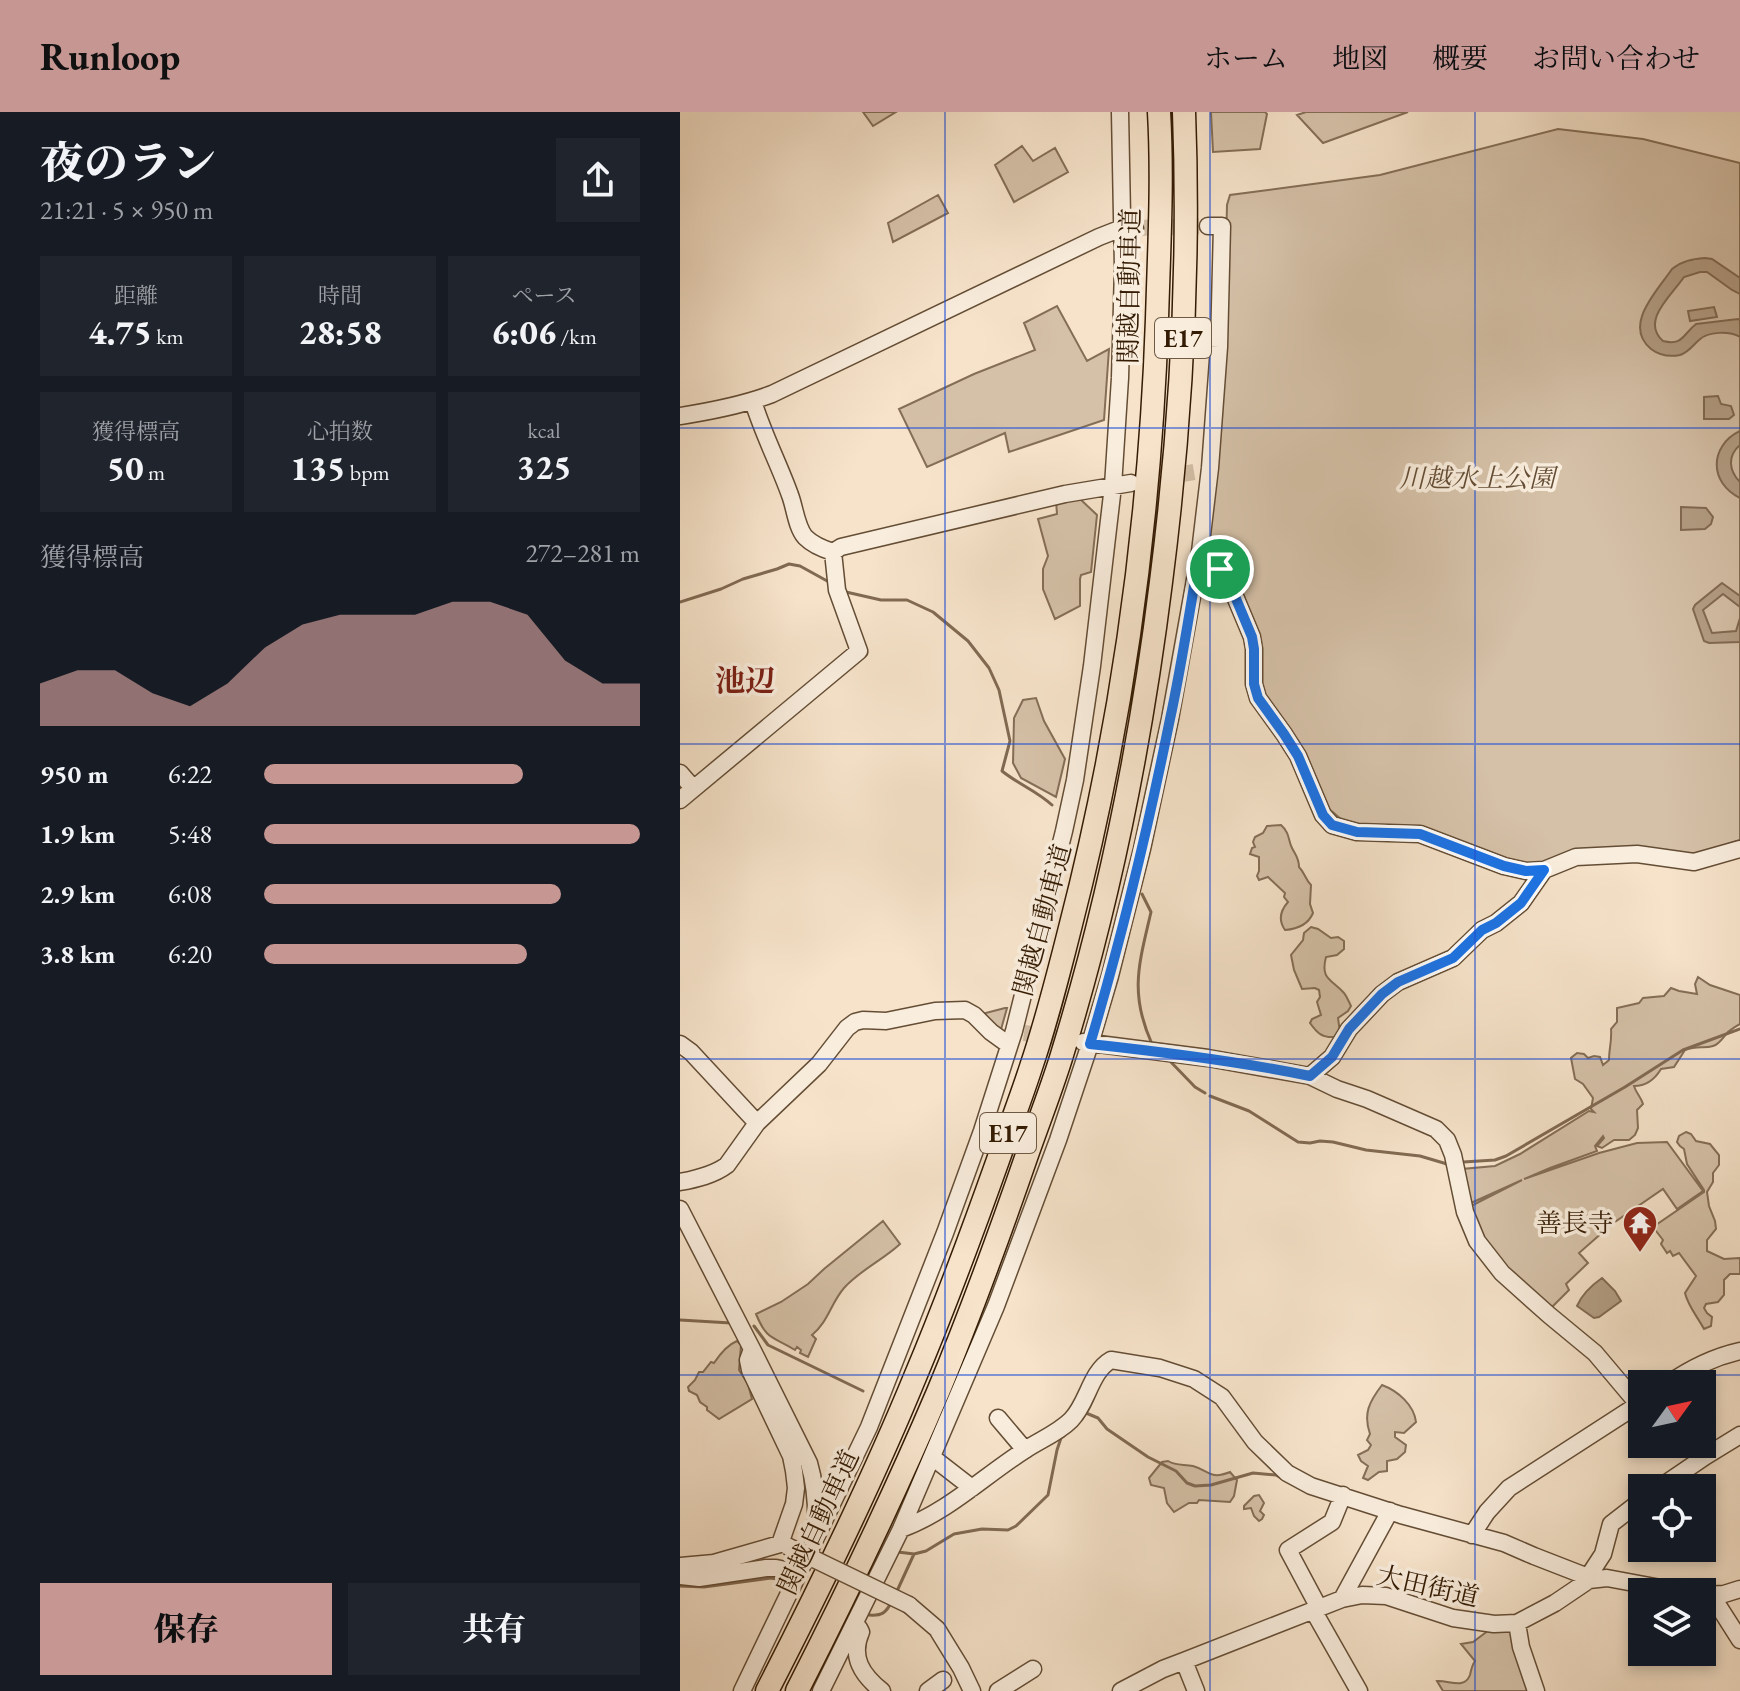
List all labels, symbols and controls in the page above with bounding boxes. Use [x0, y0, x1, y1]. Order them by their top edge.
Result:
text: Runloop [40, 32, 180, 81]
text: ホーム [1204, 40, 1288, 76]
text: 地図 [1332, 40, 1388, 76]
text: 概要 [1432, 40, 1488, 76]
text: お問い合わせ [1532, 40, 1700, 76]
text: 夜のラン [40, 134, 216, 191]
button: share [556, 138, 640, 222]
text: 21:21 · 5 × 950 m [40, 193, 213, 227]
street label: 関越自動車道 [1111, 208, 1147, 364]
text: 距離 [114, 281, 158, 310]
text: 時間 [318, 281, 362, 310]
text: ペース [512, 281, 576, 310]
text: 4.75 [88, 310, 152, 354]
text: 28:58 [298, 310, 382, 354]
text: 6:06 [491, 310, 556, 354]
road number: E17 [1155, 318, 1211, 358]
text: km [152, 322, 184, 351]
text: /km [556, 322, 597, 351]
text: kcal [527, 416, 561, 445]
text: 獲得標高 [92, 417, 180, 446]
text: 心拍数 [307, 417, 373, 446]
text: 325 [516, 445, 572, 489]
text: 50 [107, 446, 144, 490]
text: 135 [290, 446, 345, 490]
text: m [144, 458, 165, 487]
text: bpm [345, 458, 390, 487]
park label: 川越水上公園 [1399, 461, 1559, 495]
pin [1186, 535, 1254, 603]
text: 272–281 m [525, 536, 640, 570]
text: 獲得標高 [40, 540, 144, 574]
icon: arrive [1198, 547, 1242, 591]
district label: 池辺 [715, 661, 775, 700]
text: 950 m [40, 757, 108, 791]
text: 6:22 [168, 757, 212, 791]
text: 1.9 km [40, 817, 115, 851]
text: 5:48 [168, 817, 212, 851]
street label: 関越自動車道 [1005, 840, 1079, 1000]
text: 2.9 km [40, 877, 115, 911]
text: 6:08 [168, 877, 212, 911]
text: 3.8 km [40, 937, 115, 971]
text: 6:20 [168, 937, 212, 971]
road number: E17 [980, 1113, 1036, 1153]
temple icon: 善長寺 [1621, 1204, 1659, 1254]
place label: 善長寺 [1536, 1206, 1614, 1240]
north arrow [1628, 1370, 1716, 1458]
map controls [1628, 1370, 1716, 1666]
street label: 関越自動車道 [770, 1444, 866, 1600]
button: locate [1628, 1474, 1716, 1562]
street label: 大田街道 [1374, 1558, 1482, 1614]
button: layers [1628, 1578, 1716, 1666]
button: 保存 [40, 1583, 332, 1675]
button: 共有 [348, 1583, 640, 1675]

